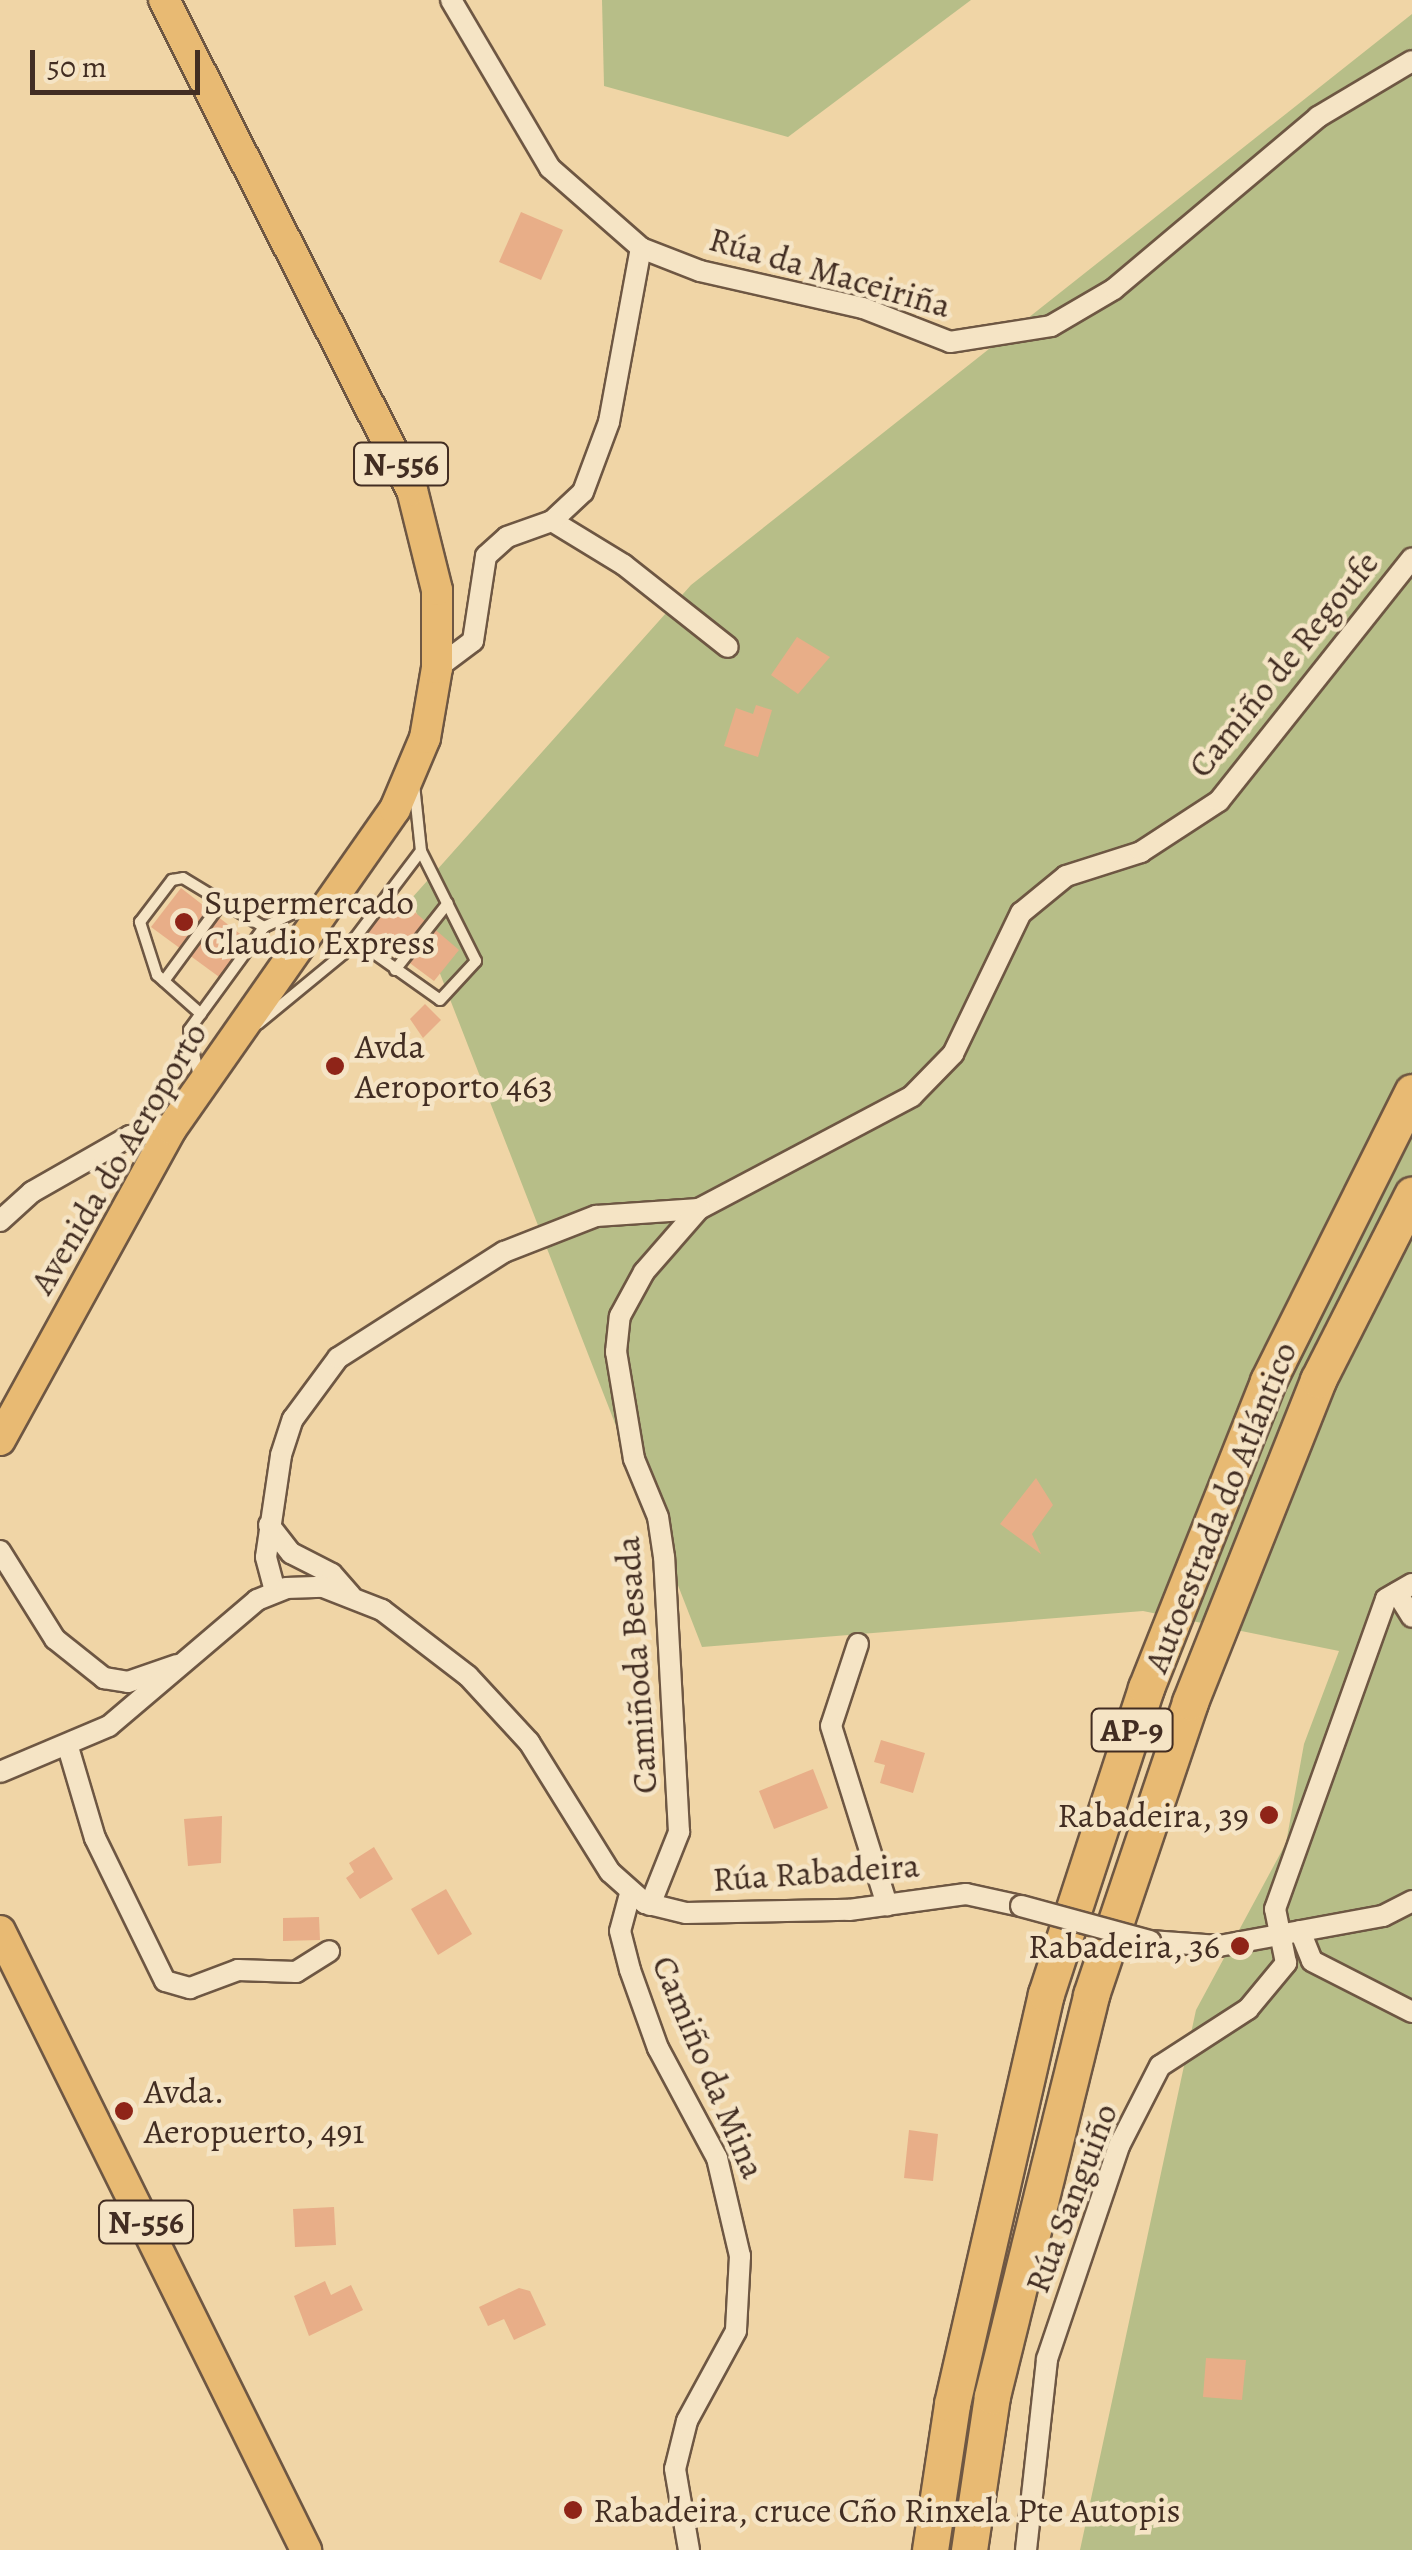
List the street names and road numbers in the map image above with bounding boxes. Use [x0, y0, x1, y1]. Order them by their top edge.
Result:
street label: Rúa da Maceiriña [704, 217, 956, 327]
road number: N-556 [351, 437, 451, 491]
street label: Camiño de Regoufe [1179, 542, 1387, 786]
street label: Avenida do Aeroporto [20, 1015, 216, 1301]
street label: Autoestrada do Atlántico [1134, 1336, 1306, 1678]
street label: Camiñoda Besada [606, 1535, 666, 1795]
road number: AP-9 [1090, 1703, 1174, 1757]
street label: Rúa Rabadeira [711, 1844, 921, 1900]
street label: Camiño da Mina [643, 1949, 775, 2185]
street label: Rúa Sanguiño [1016, 2097, 1126, 2299]
road number: N-556 [96, 2195, 196, 2249]

